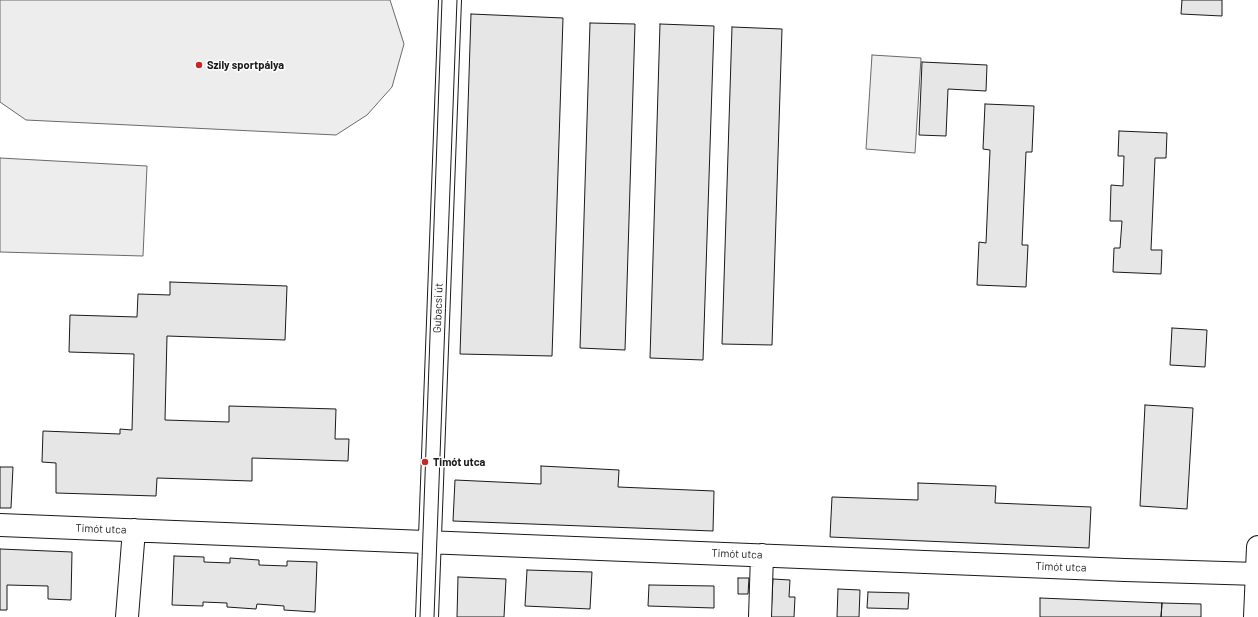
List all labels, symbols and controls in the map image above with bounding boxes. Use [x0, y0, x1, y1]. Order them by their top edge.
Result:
place label: Szily sportpálya [207, 58, 284, 72]
marker: Szily sportpálya [194, 60, 204, 70]
street label: Gubacsi út [431, 283, 445, 333]
place label: Timót utca [433, 455, 485, 469]
marker: Timót utca [420, 457, 430, 467]
street label: Timót utca [75, 522, 127, 536]
street label: Timót utca [711, 547, 763, 561]
street label: Timót utca [1035, 560, 1087, 574]

